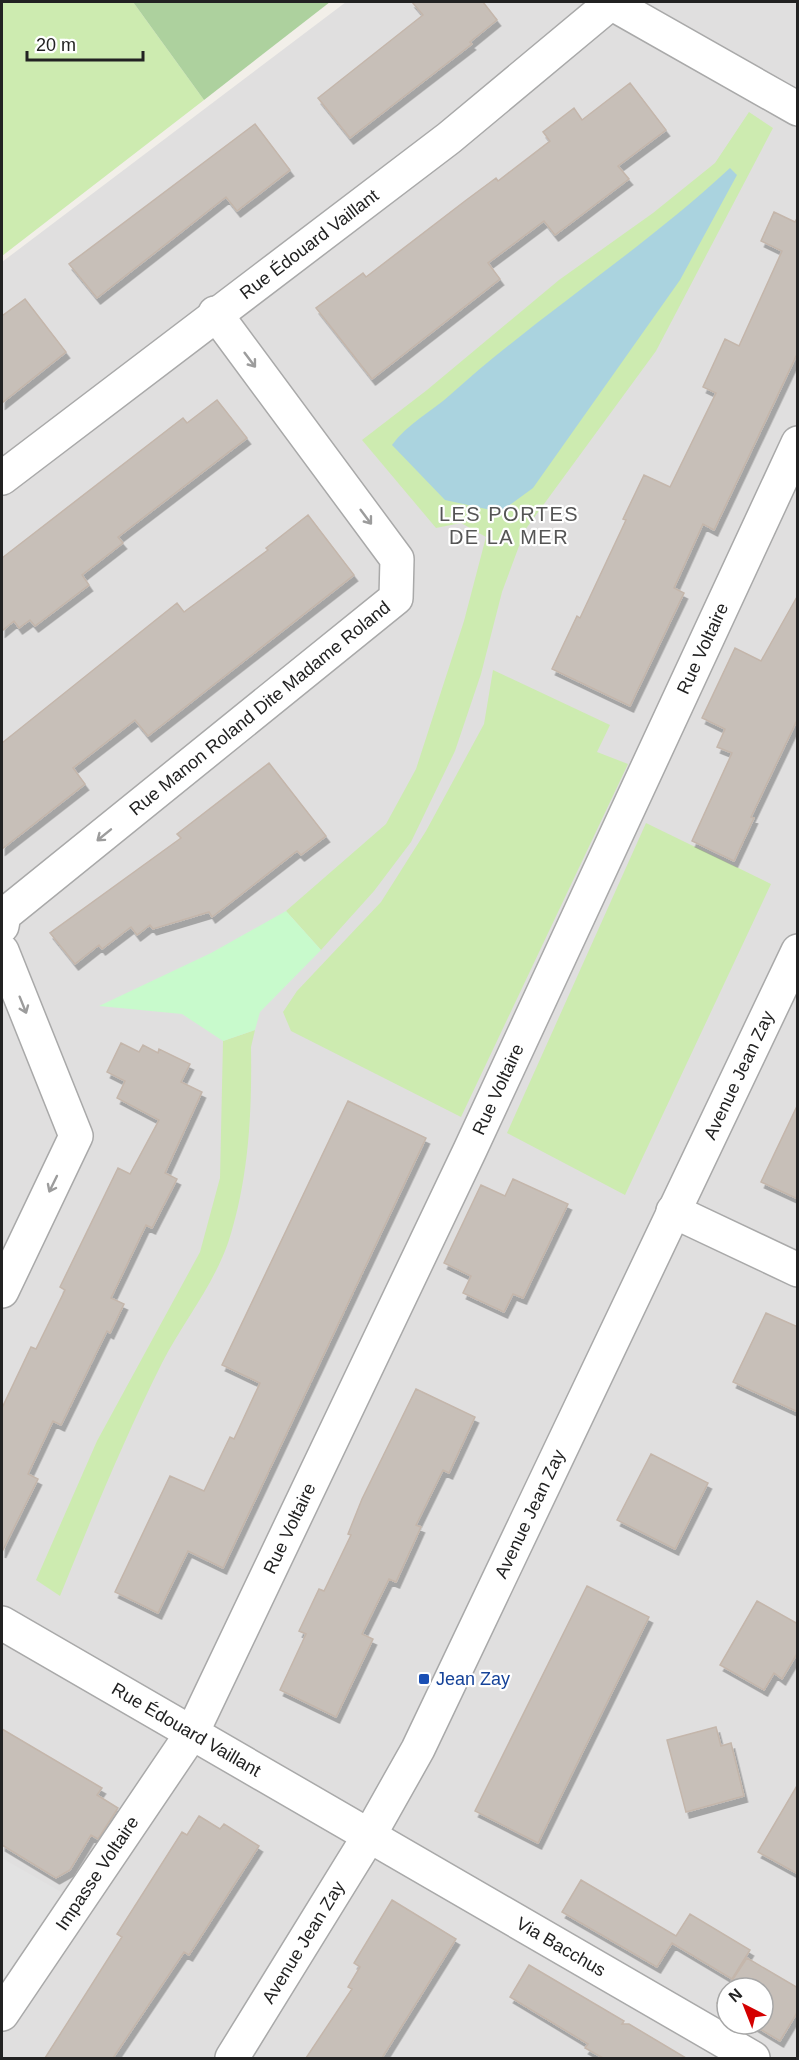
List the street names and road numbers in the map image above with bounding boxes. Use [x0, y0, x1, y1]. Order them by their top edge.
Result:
street label: Rue Édouard Vaillant [236, 185, 382, 303]
street label: Rue Manon Roland Dite Madame Roland [125, 597, 394, 820]
street label: Rue Voltaire [673, 600, 732, 697]
street label: Avenue Jean Zay [700, 1008, 778, 1143]
street label: Rue Voltaire [468, 1041, 528, 1138]
street label: Avenue Jean Zay [491, 1447, 569, 1581]
street label: Rue Voltaire [259, 1480, 320, 1577]
street label: Rue Édouard Vaillant [108, 1679, 264, 1781]
street label: Impasse Voltaire [52, 1812, 143, 1934]
street label: Avenue Jean Zay [258, 1878, 349, 2007]
street label: Via Bacchus [513, 1913, 609, 1980]

